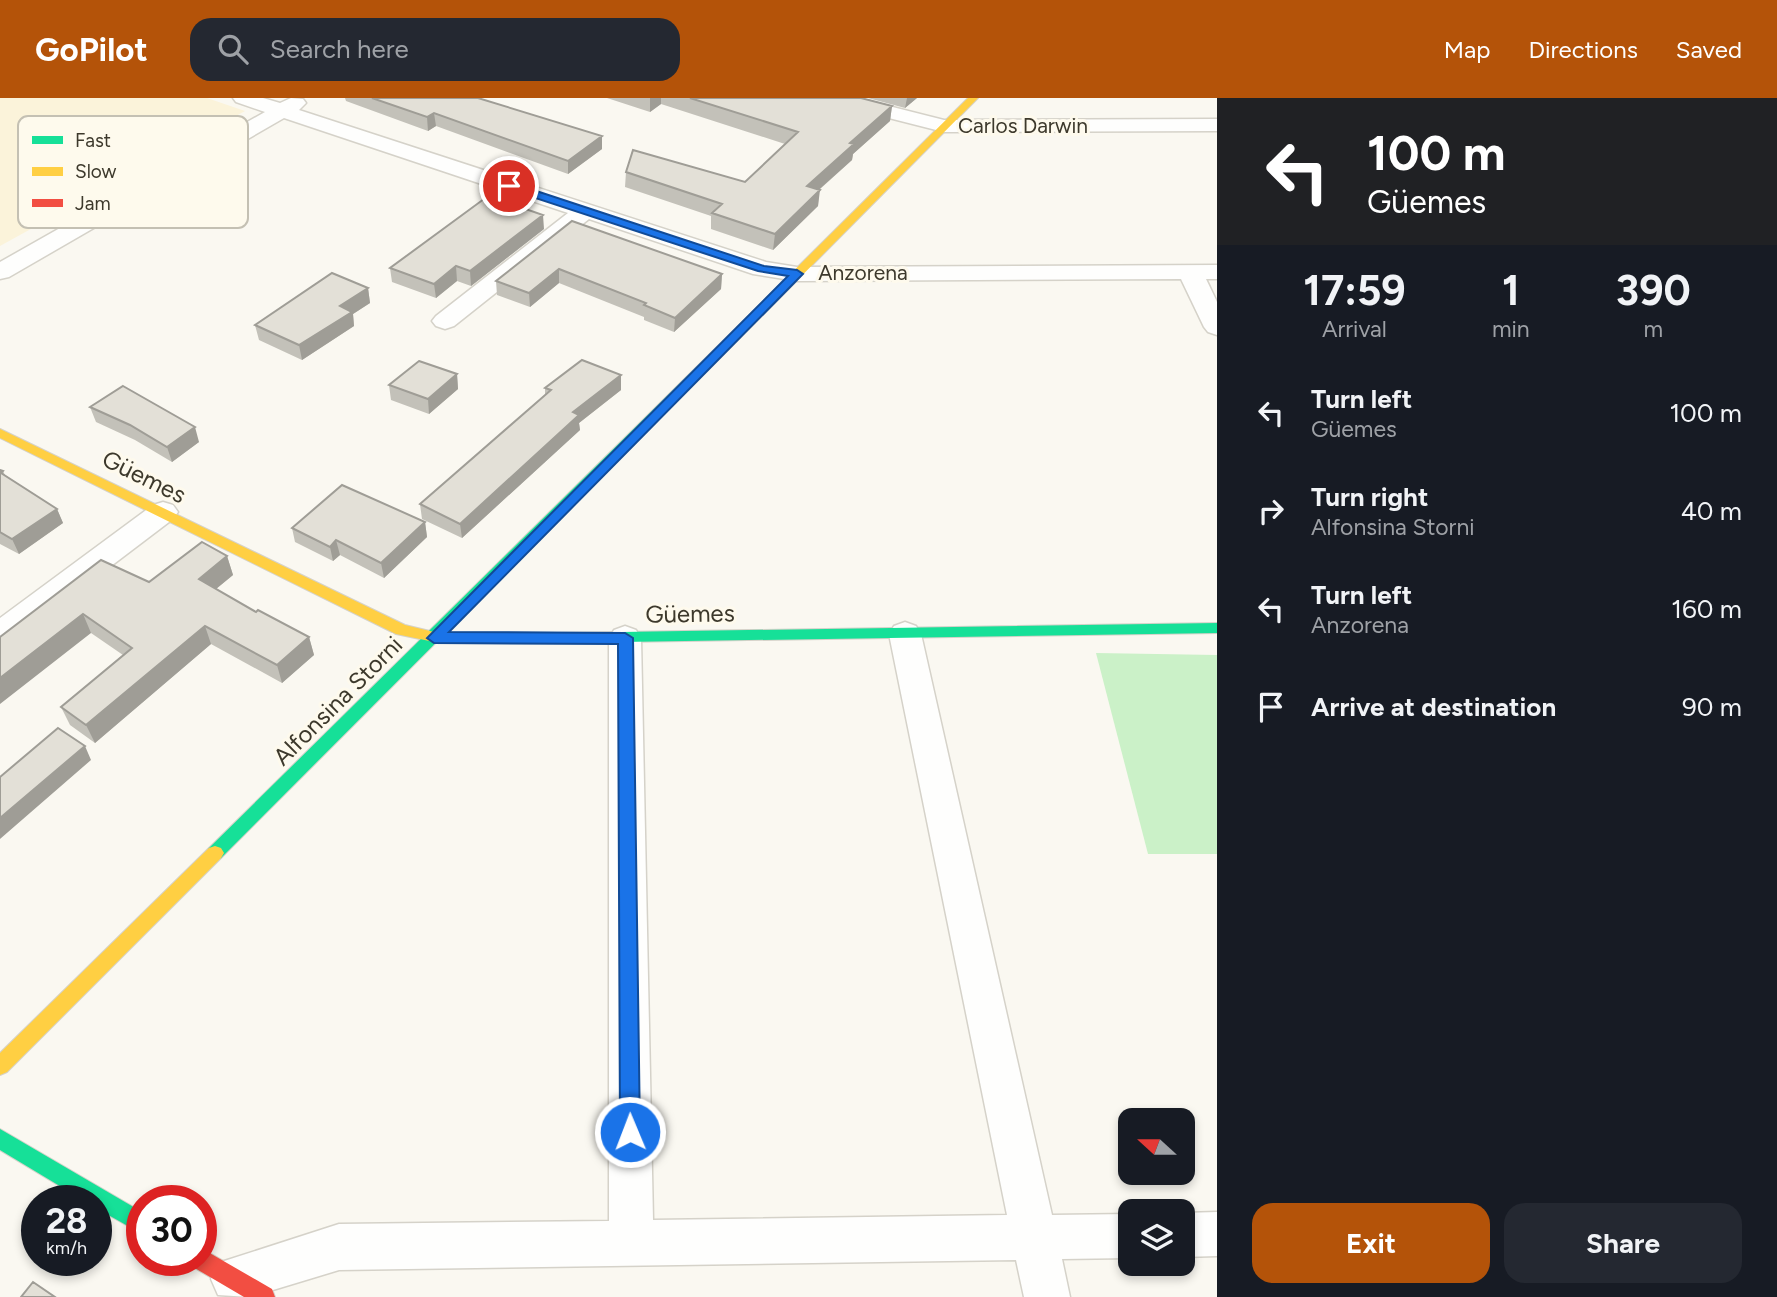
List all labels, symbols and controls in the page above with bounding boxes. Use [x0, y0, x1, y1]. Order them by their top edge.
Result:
search box [190, 18, 680, 81]
text: GoPilot [35, 30, 148, 69]
icon: search [214, 30, 252, 68]
text: Search here [270, 33, 409, 65]
text: Map [1444, 35, 1490, 64]
text: Directions [1528, 35, 1638, 64]
text: Saved [1676, 35, 1742, 64]
street label: Carlos Darwin [958, 113, 1088, 138]
legend [18, 116, 248, 228]
text: 100 m [1367, 123, 1506, 182]
icon: left [1252, 126, 1343, 217]
text: Fast [75, 129, 111, 152]
pin [479, 156, 539, 216]
text: Slow [75, 160, 117, 183]
icon: arrive [490, 167, 528, 205]
text: Güemes [1367, 183, 1486, 221]
text: Jam [75, 192, 111, 215]
street label: Anzorena [818, 260, 908, 285]
text: 17:59 [1303, 265, 1406, 316]
text: 1 [1502, 265, 1520, 316]
text: 390 [1616, 265, 1691, 316]
text: Arrival [1322, 315, 1387, 343]
text: min [1492, 315, 1530, 343]
text: m [1644, 315, 1663, 343]
text: Turn left [1311, 383, 1412, 415]
icon: left [1252, 394, 1290, 432]
text: 100 m [1669, 397, 1742, 429]
text: Güemes [1311, 415, 1397, 443]
street label: Güemes [98, 444, 191, 509]
text: Turn right [1311, 481, 1428, 513]
icon: right [1252, 492, 1290, 530]
text: 40 m [1681, 495, 1742, 527]
text: Alfonsina Storni [1311, 513, 1475, 541]
text: Turn left [1311, 579, 1412, 611]
icon: left [1252, 590, 1290, 628]
text: 160 m [1671, 593, 1742, 625]
street label: Güemes [645, 598, 735, 629]
text: Anzorena [1311, 611, 1409, 639]
street label: Alfonsina Storni [267, 630, 408, 771]
icon: arrive [1252, 688, 1290, 726]
text: Arrive at destination [1311, 691, 1556, 723]
text: 90 m [1682, 691, 1742, 723]
position arrow [593, 1095, 667, 1169]
north arrow [1118, 1108, 1195, 1185]
map controls [1118, 1108, 1195, 1276]
speed limit sign: 30 [126, 1185, 217, 1276]
button: layers [1118, 1199, 1195, 1276]
text: 28 [46, 1200, 87, 1242]
button: Exit [1252, 1203, 1490, 1283]
button: Share [1504, 1203, 1742, 1283]
text: km/h [46, 1237, 87, 1259]

